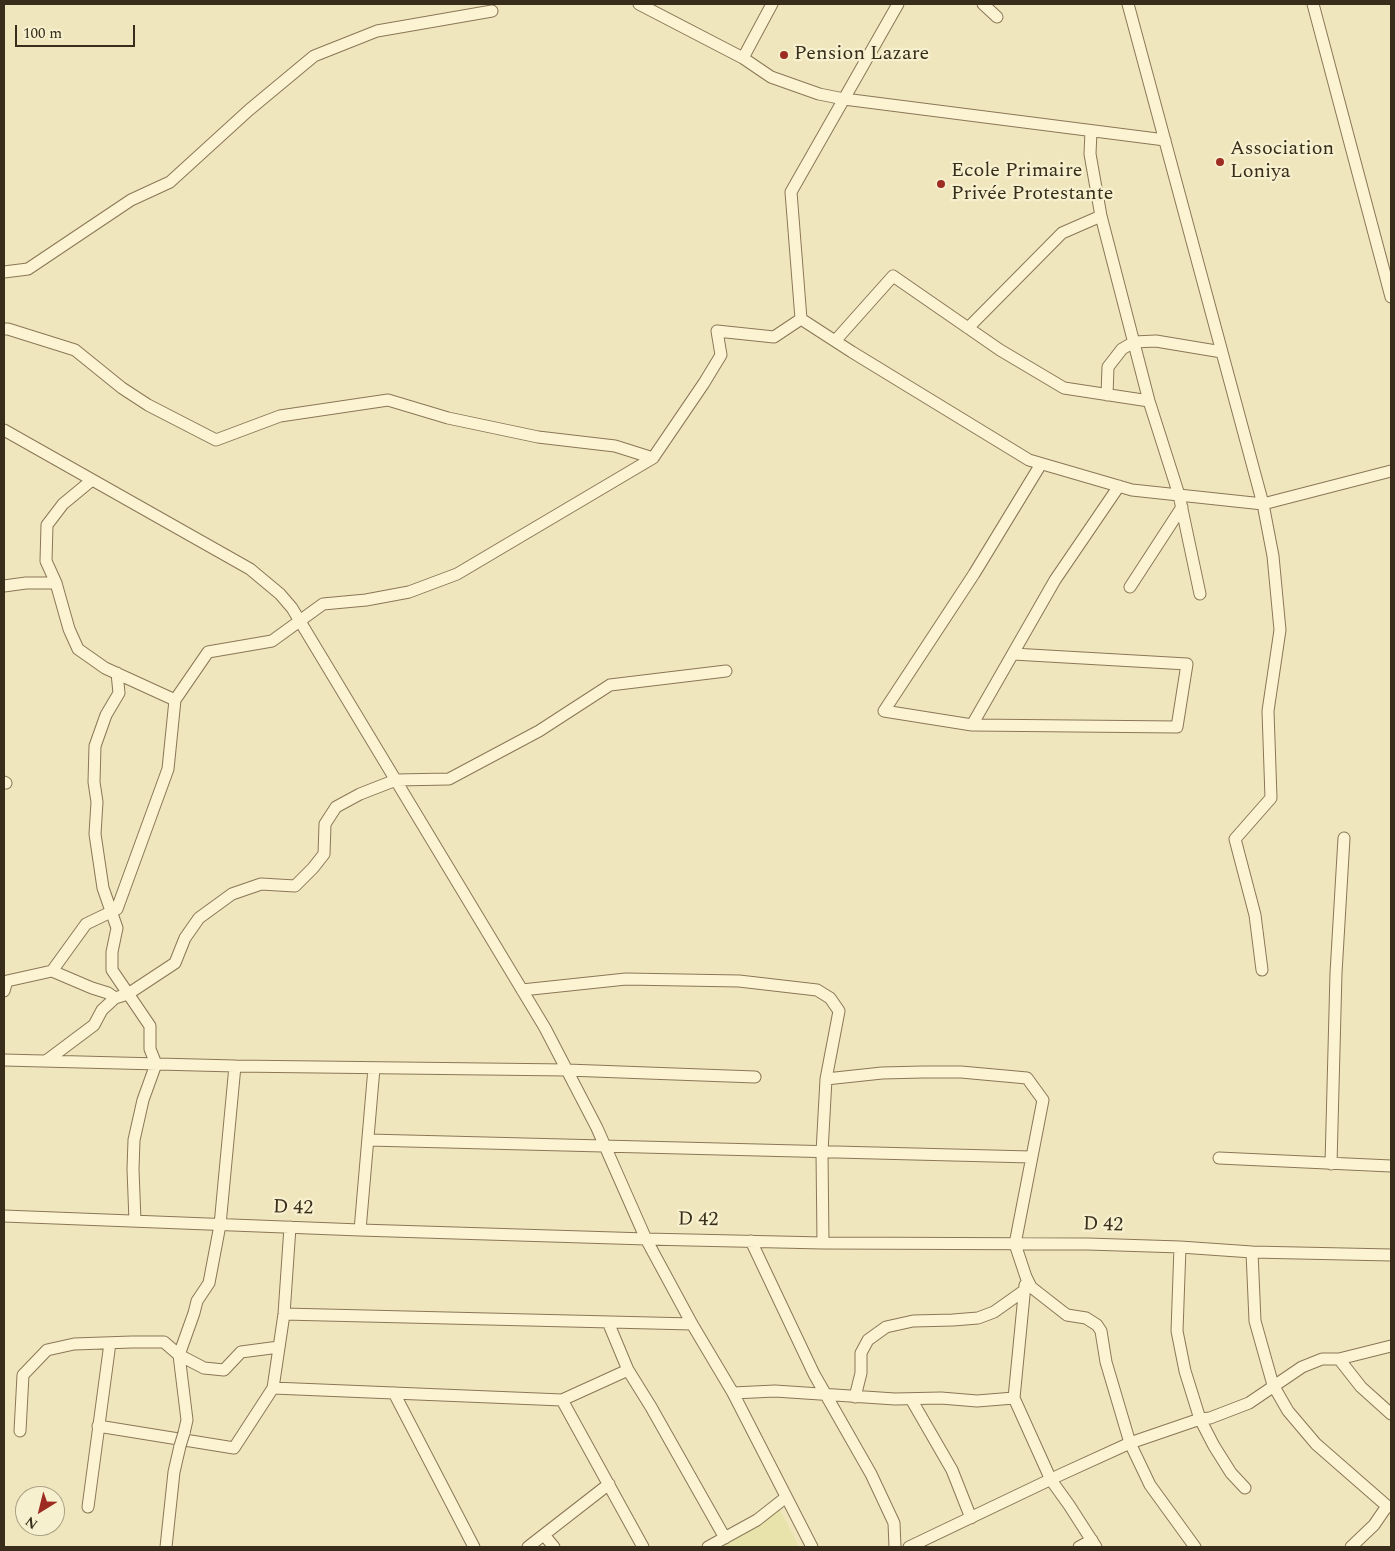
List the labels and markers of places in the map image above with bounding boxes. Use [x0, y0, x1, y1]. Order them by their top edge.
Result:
place label: Pension Lazare [794, 43, 929, 67]
marker: Pension Lazare [778, 49, 790, 61]
place label: Association Loniya [1230, 138, 1334, 185]
marker: Association Loniya [1214, 156, 1226, 168]
place label: Ecole Primaire Privée Protestante [951, 160, 1113, 207]
marker: Ecole Primaire Privée Protestante [935, 178, 947, 190]

